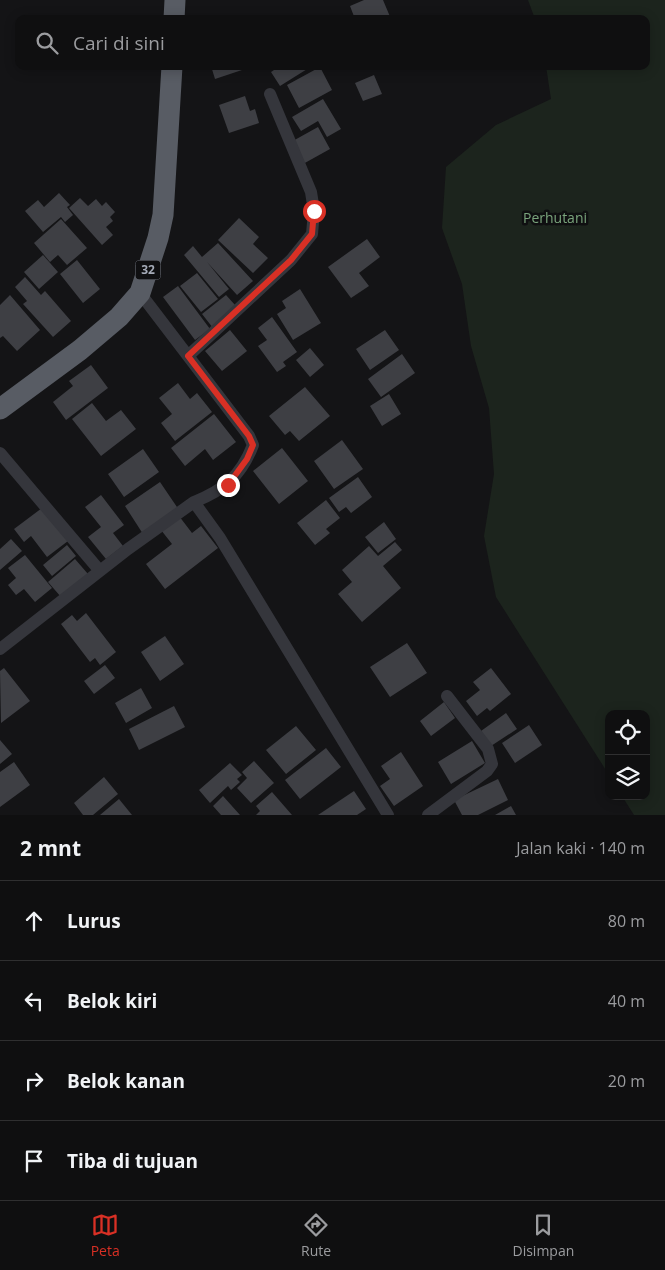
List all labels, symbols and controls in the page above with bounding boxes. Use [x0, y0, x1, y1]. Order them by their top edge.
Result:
search box [15, 15, 650, 70]
icon: search [33, 29, 61, 57]
text: Cari di sini [73, 30, 165, 56]
route start [303, 200, 326, 223]
park label: Perhutani [523, 208, 587, 227]
road number: 32 [136, 260, 160, 280]
route end [217, 474, 240, 497]
map controls [605, 710, 650, 800]
button: locate [605, 710, 650, 755]
button: layers [605, 755, 650, 800]
text: 2 mnt [20, 834, 81, 862]
text: Jalan kaki · 140 m [516, 837, 645, 859]
icon: ahead [20, 907, 48, 935]
text: Lurus [67, 908, 121, 934]
text: 80 m [608, 910, 645, 932]
icon: left [20, 987, 48, 1015]
text: Belok kiri [67, 988, 157, 1014]
text: 40 m [608, 990, 645, 1012]
icon: right [20, 1067, 48, 1095]
text: Belok kanan [67, 1068, 185, 1094]
text: 20 m [608, 1070, 645, 1092]
icon: arrive [20, 1147, 48, 1175]
text: Tiba di tujuan [67, 1148, 198, 1174]
tab: Peta [91, 1211, 120, 1260]
tab: Rute [301, 1211, 331, 1260]
tab: Disimpan [513, 1211, 574, 1260]

